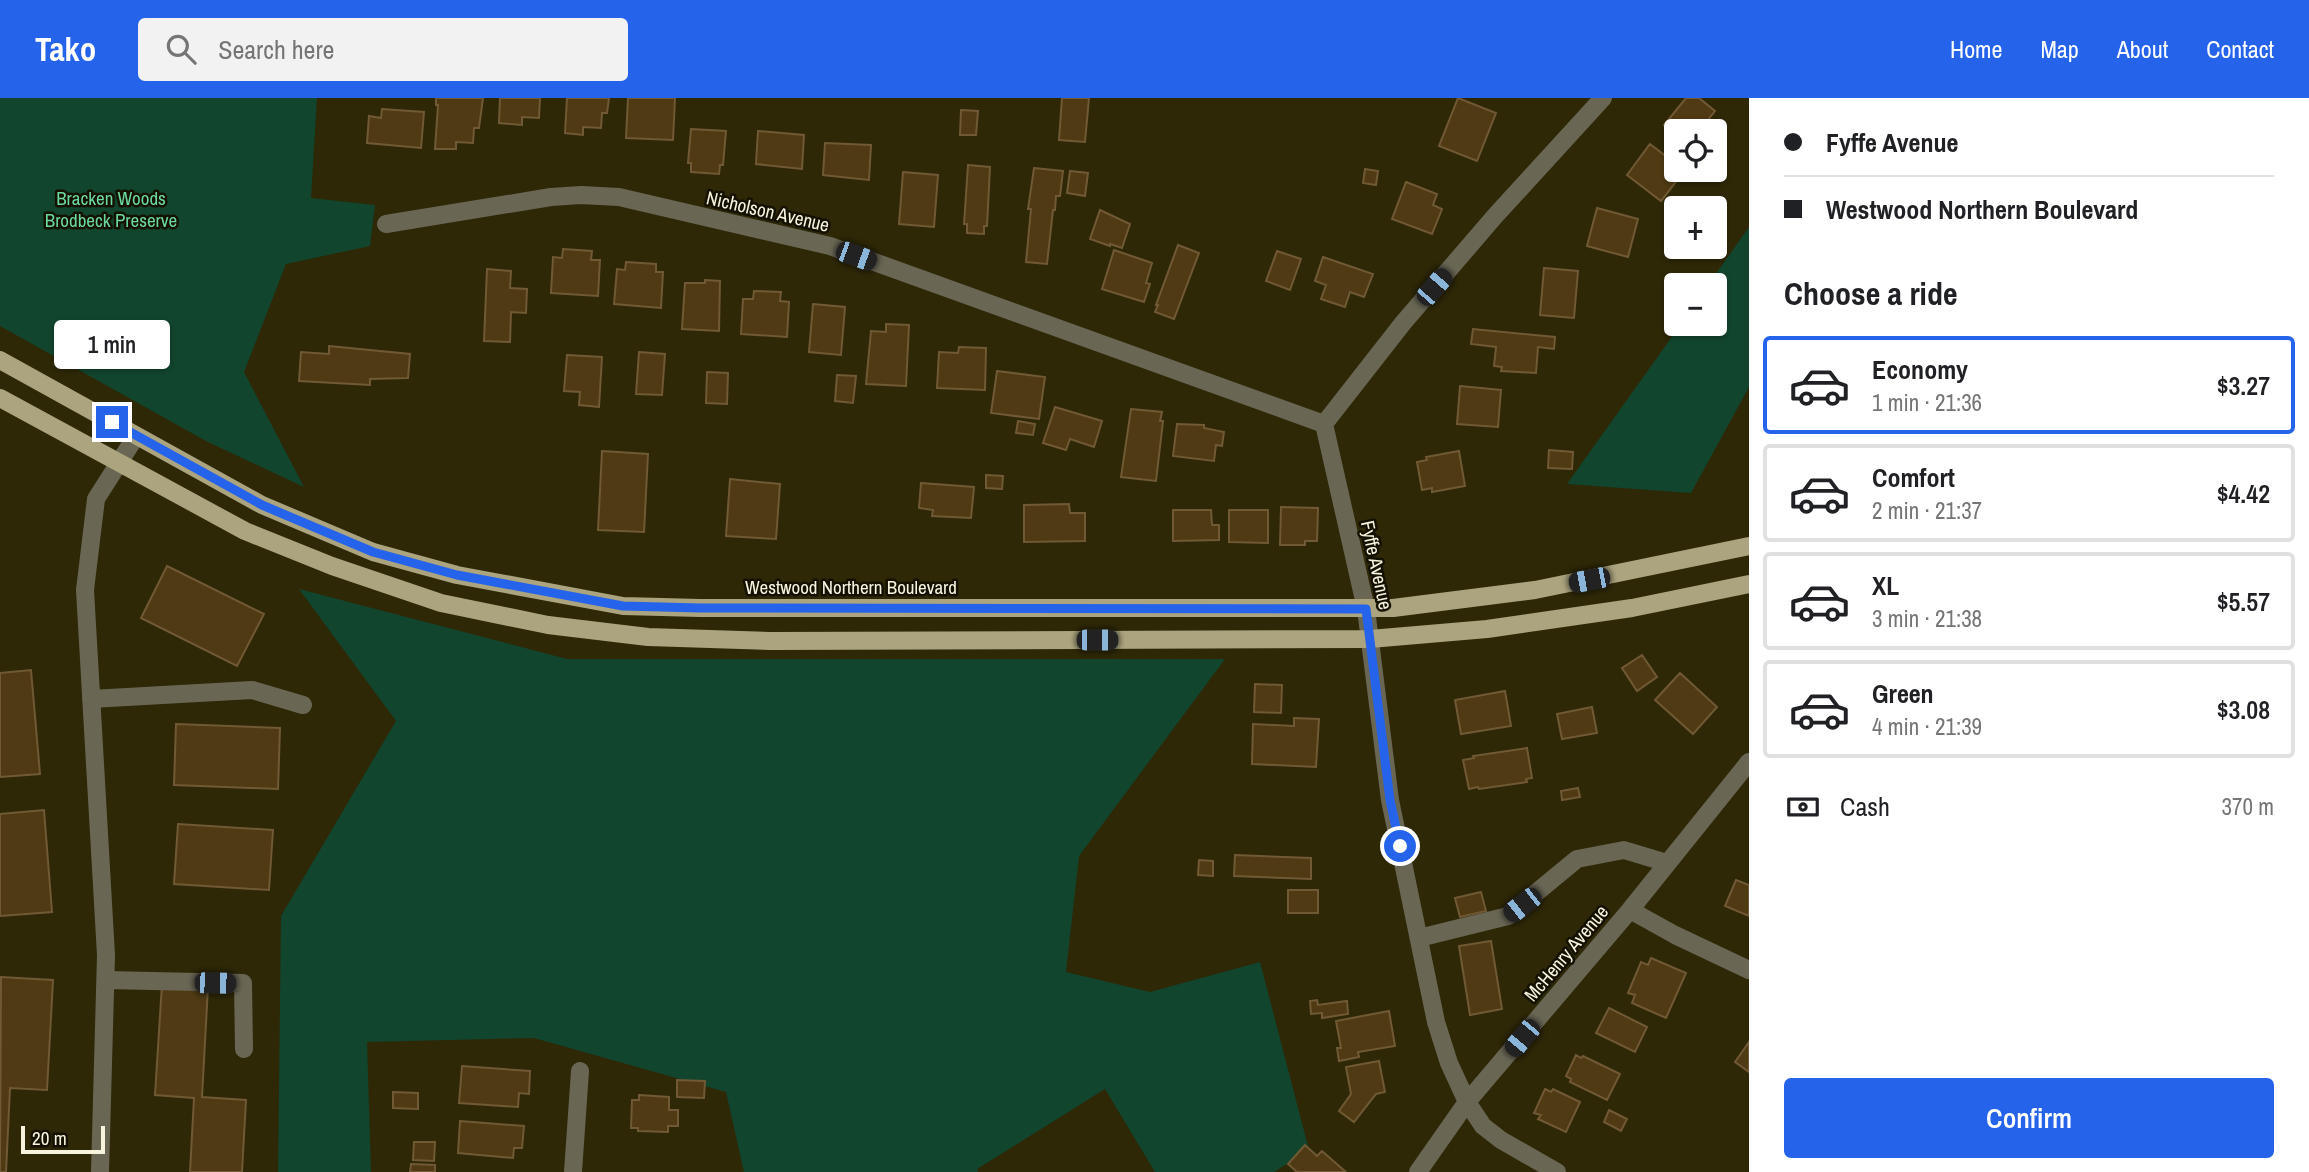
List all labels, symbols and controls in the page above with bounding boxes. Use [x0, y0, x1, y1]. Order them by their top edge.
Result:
search box [138, 18, 628, 81]
text: Tako [35, 27, 96, 71]
icon: search [162, 30, 200, 68]
text: Search here [218, 32, 334, 67]
text: Home [1950, 33, 2002, 65]
text: Map [2040, 33, 2079, 65]
text: About [2117, 33, 2168, 65]
text: Contact [2206, 33, 2274, 65]
map controls [1664, 119, 1727, 336]
button: locate [1664, 119, 1727, 182]
text: Fyffe Avenue [1826, 125, 1958, 160]
street label: Nicholson Avenue [704, 184, 832, 238]
park label: Bracken Woods Brodbeck Preserve [45, 185, 177, 233]
text: Westwood Northern Boulevard [1826, 192, 2138, 227]
button: + [1664, 196, 1727, 259]
car [833, 239, 880, 273]
car [1413, 264, 1456, 310]
text: Choose a ride [1784, 272, 1958, 315]
button: − [1664, 273, 1727, 336]
callout: 1 min [54, 320, 170, 370]
text: 1 min [88, 329, 136, 360]
text: Economy [1872, 352, 1968, 387]
icon: car [1788, 354, 1851, 417]
text: $3.27 [2217, 368, 2270, 403]
text: 1 min · 21:36 [1872, 387, 1982, 418]
route end [96, 406, 128, 438]
text: Comfort [1872, 460, 1955, 495]
icon: car [1788, 462, 1851, 525]
text: $4.42 [2217, 476, 2270, 511]
text: 2 min · 21:37 [1872, 495, 1982, 526]
street label: Fyffe Avenue [1355, 518, 1399, 612]
car [1567, 566, 1612, 594]
text: XL [1872, 568, 1899, 603]
icon: car [1788, 570, 1851, 633]
street label: Westwood Northern Boulevard [745, 574, 957, 600]
text: $5.57 [2217, 584, 2270, 619]
text: 3 min · 21:38 [1872, 603, 1982, 634]
car [1077, 630, 1119, 651]
text: Green [1872, 676, 1934, 711]
icon: car [1788, 678, 1851, 741]
text: $3.08 [2217, 692, 2270, 727]
text: 4 min · 21:39 [1872, 711, 1982, 742]
icon: cash [1784, 788, 1822, 826]
text: Cash [1840, 789, 1890, 824]
text: 370 m [2222, 791, 2274, 822]
route start [1384, 830, 1416, 862]
car [1499, 884, 1546, 926]
street label: McHenry Avenue [1518, 899, 1614, 1007]
car [194, 972, 237, 994]
car [1501, 1015, 1544, 1061]
button: Confirm [1784, 1078, 2274, 1158]
scale bar [21, 1123, 105, 1155]
text: 20 m [32, 1125, 67, 1151]

